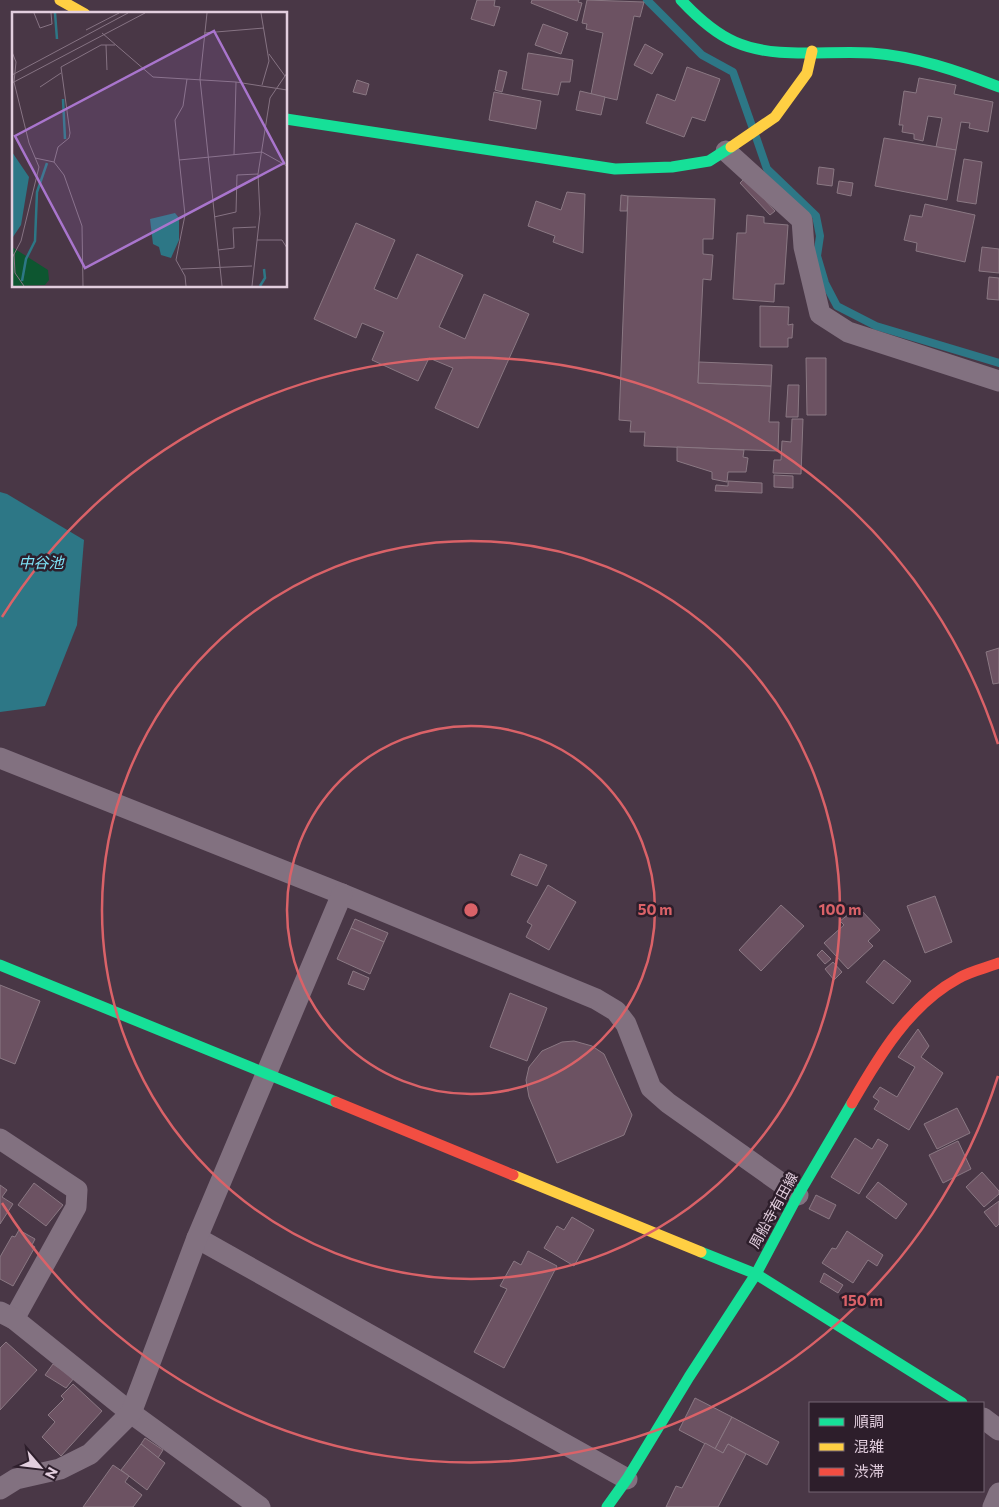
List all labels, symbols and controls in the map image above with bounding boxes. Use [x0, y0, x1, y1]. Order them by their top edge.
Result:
inset map [12, 12, 288, 288]
water label: 中谷池 [18, 553, 65, 571]
text: 50 m [638, 900, 672, 918]
text: 100 m [819, 900, 861, 918]
centre of rings [462, 901, 480, 919]
street label: 周船寺有田線 [745, 1169, 801, 1251]
text: 150 m [841, 1291, 883, 1309]
legend [809, 1402, 984, 1492]
text: 順調 [854, 1412, 884, 1430]
text: 混雑 [854, 1437, 884, 1455]
north arrow [15, 1442, 65, 1492]
text: 渋滞 [854, 1462, 884, 1480]
text: N [42, 1465, 62, 1482]

